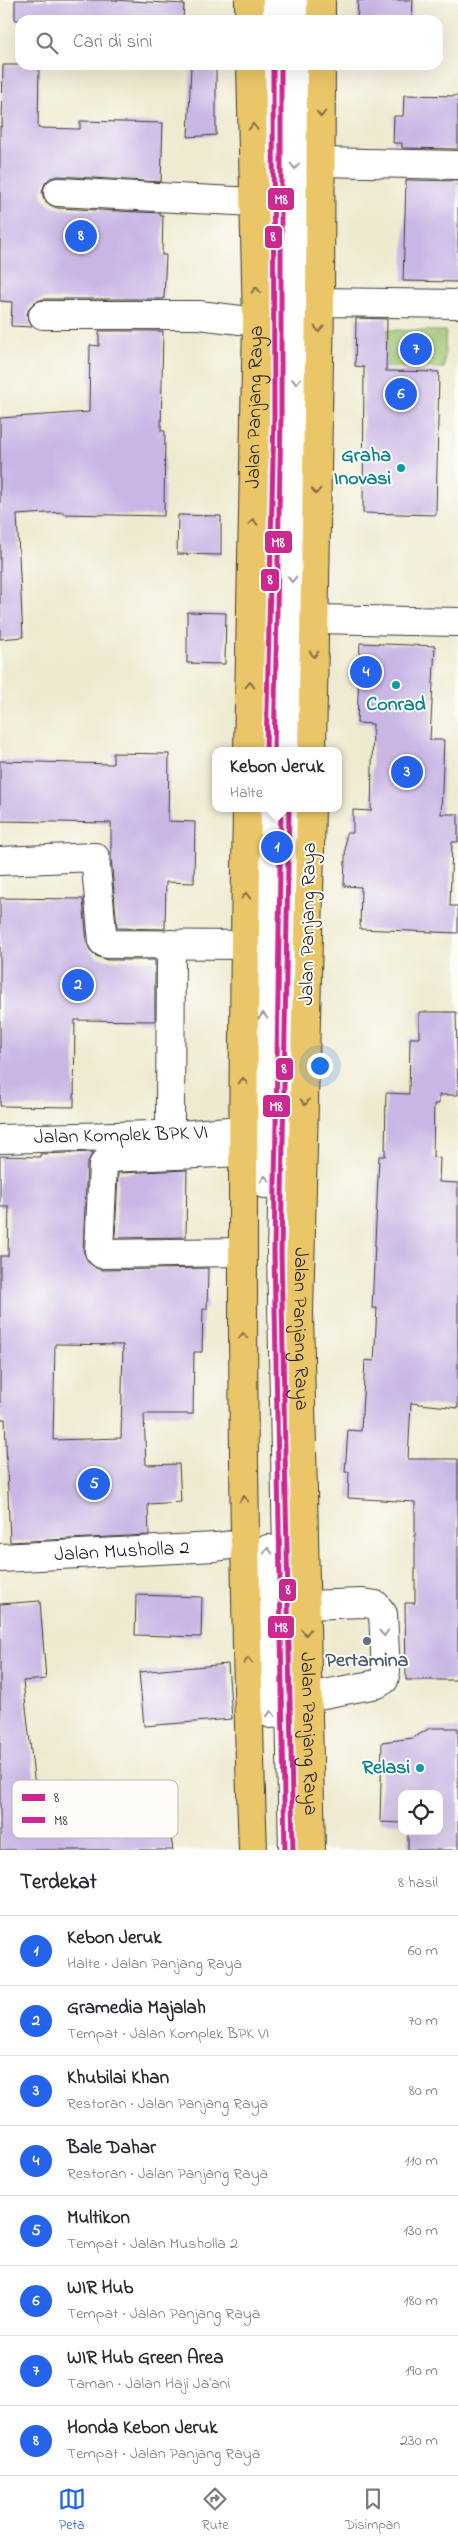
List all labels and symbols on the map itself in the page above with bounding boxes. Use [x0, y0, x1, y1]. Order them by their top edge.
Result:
one-way arrow [316, 110, 326, 118]
one-way arrow [248, 123, 258, 130]
one-way arrow [290, 162, 300, 170]
line badge: M8 [267, 187, 295, 211]
text: M8 [274, 190, 289, 211]
pin: 8 [65, 217, 97, 255]
line badge: 8 [264, 225, 283, 249]
text: 8 [269, 227, 276, 248]
one-way arrow [251, 285, 261, 293]
street label: Jalan Panjang Raya [239, 325, 271, 489]
one-way arrow [314, 325, 324, 333]
pin: 7 [400, 330, 432, 368]
pin: 6 [385, 375, 417, 413]
one-way arrow [291, 378, 301, 385]
place label: Graha Inovasi [334, 442, 391, 494]
marker: Graha Inovasi [395, 462, 407, 474]
one-way arrow [311, 487, 322, 495]
one-way arrow [248, 518, 258, 526]
line badge: M8 [264, 530, 293, 554]
text: M8 [271, 533, 286, 554]
line badge: 8 [260, 568, 280, 592]
text: 8 [266, 570, 273, 591]
one-way arrow [287, 575, 298, 583]
one-way arrow [309, 650, 320, 658]
pin: 4 [350, 653, 382, 691]
marker: Conrad [390, 679, 402, 691]
one-way arrow [245, 680, 255, 688]
place label: Conrad [366, 691, 426, 720]
pin: 3 [391, 753, 423, 791]
pin: 1 [261, 828, 293, 866]
street label: Jalan Panjang Raya [293, 842, 326, 1006]
one-way arrow [240, 892, 251, 900]
pin: 2 [62, 966, 94, 1004]
one-way arrow [258, 1012, 268, 1020]
your location [307, 1053, 333, 1079]
line badge: 8 [275, 1057, 294, 1081]
text: 8 [280, 1059, 287, 1080]
one-way arrow [237, 1077, 248, 1085]
line badge: M8 [262, 1094, 291, 1118]
text: M8 [269, 1097, 284, 1118]
one-way arrow [299, 1098, 310, 1106]
street label: Jalan Komplek BPK VI [33, 1118, 209, 1153]
one-way arrow [260, 1175, 270, 1182]
street label: Jalan Panjang Raya [284, 1247, 316, 1411]
one-way arrow [238, 1332, 248, 1340]
pin: 5 [78, 1465, 110, 1503]
one-way arrow [239, 1495, 249, 1502]
street label: Jalan Musholla 2 [54, 1534, 190, 1570]
one-way arrow [263, 1547, 273, 1555]
line badge: 8 [278, 1578, 297, 1602]
text: 8 [284, 1580, 291, 1601]
line badge: M8 [267, 1615, 295, 1639]
text: M8 [274, 1618, 289, 1639]
one-way arrow [301, 1628, 312, 1636]
one-way arrow [379, 1630, 390, 1638]
marker: Pertamina [361, 1635, 373, 1647]
place label: Pertamina [326, 1647, 409, 1676]
street label: Jalan Panjang Raya [292, 1652, 325, 1816]
one-way arrow [242, 1657, 253, 1665]
one-way arrow [266, 1710, 276, 1718]
place label: Relasi [362, 1754, 410, 1783]
marker: Relasi [414, 1762, 426, 1774]
legend [12, 1780, 178, 1838]
text: 8 [54, 1788, 59, 1809]
text: M8 [54, 1811, 68, 1832]

